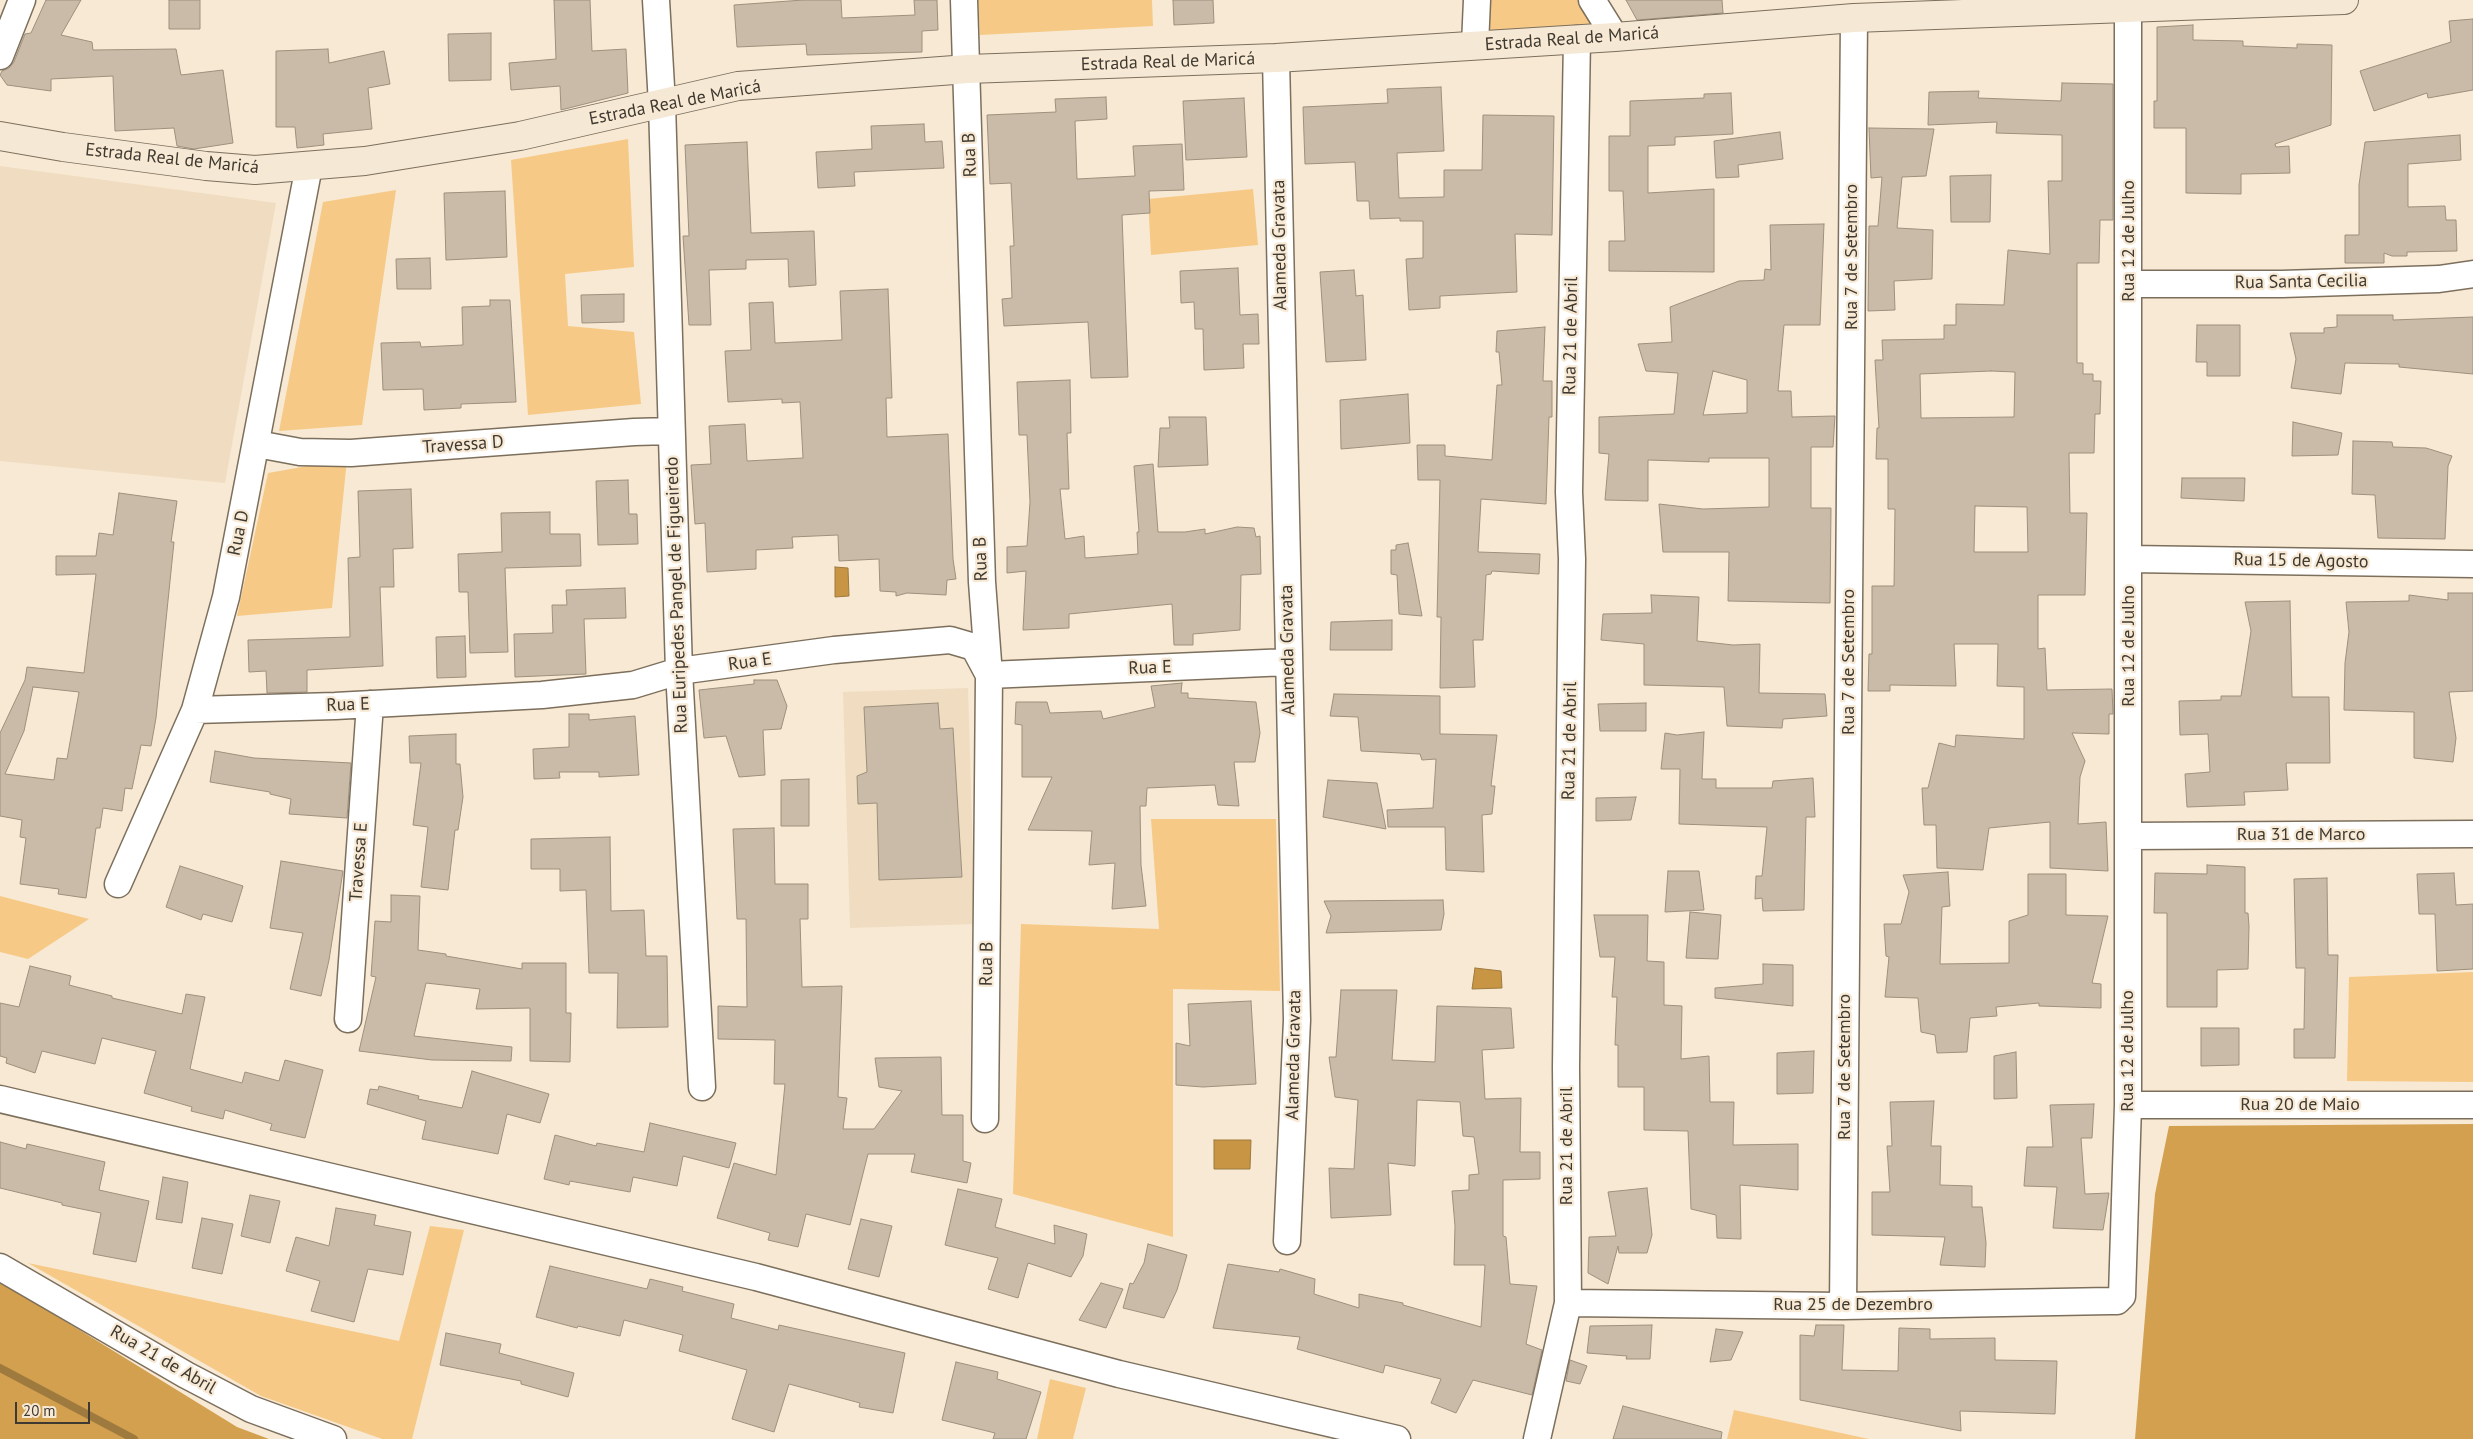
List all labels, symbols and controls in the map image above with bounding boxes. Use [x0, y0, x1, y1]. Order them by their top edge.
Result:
street label: Estrada Real de Maricá [1484, 22, 1660, 56]
street label: Estrada Real de Maricá [1080, 48, 1256, 76]
street label: Estrada Real de Maricá [587, 76, 763, 130]
street label: Rua B [958, 132, 982, 178]
street label: Estrada Real de Maricá [84, 139, 260, 179]
street label: Alameda Gravata [1268, 180, 1292, 310]
street label: Rua 12 de Julho [2118, 180, 2140, 302]
street label: Rua 7 de Setembro [1841, 184, 1863, 330]
street label: Rua Santa Cecilia [2234, 270, 2368, 294]
street label: Rua 21 de Abril [1559, 277, 1583, 395]
street label: Travessa D [422, 431, 504, 459]
street label: Rua Euripedes Pangel de Figueiredo [661, 456, 693, 734]
street label: Rua D [224, 508, 254, 558]
street label: Rua B [969, 536, 993, 582]
street label: Rua 15 de Agosto [2233, 549, 2369, 573]
street label: Alameda Gravata [1276, 585, 1300, 715]
street label: Rua 12 de Julho [2118, 585, 2140, 707]
street label: Rua 7 de Setembro [1838, 589, 1860, 735]
street label: Rua E [727, 648, 773, 676]
street label: Rua E [1128, 656, 1172, 680]
street label: Rua 21 de Abril [1558, 682, 1582, 800]
street label: Rua E [326, 693, 370, 717]
street label: Travessa E [345, 822, 373, 902]
street label: Rua 31 de Marco [2237, 824, 2365, 846]
street label: Rua B [976, 942, 998, 986]
street label: Alameda Gravata [1282, 990, 1306, 1120]
street label: Rua 12 de Julho [2117, 990, 2139, 1112]
street label: Rua 7 de Setembro [1834, 994, 1856, 1140]
street label: Rua 21 de Abril [1556, 1087, 1578, 1205]
street label: Rua 20 de Maio [2240, 1094, 2360, 1116]
street label: Rua 25 de Dezembro [1773, 1294, 1933, 1316]
street label: Rua 21 de Abril [106, 1321, 220, 1399]
scale bar [18, 1392, 92, 1424]
text: 20 m [23, 1401, 56, 1420]

